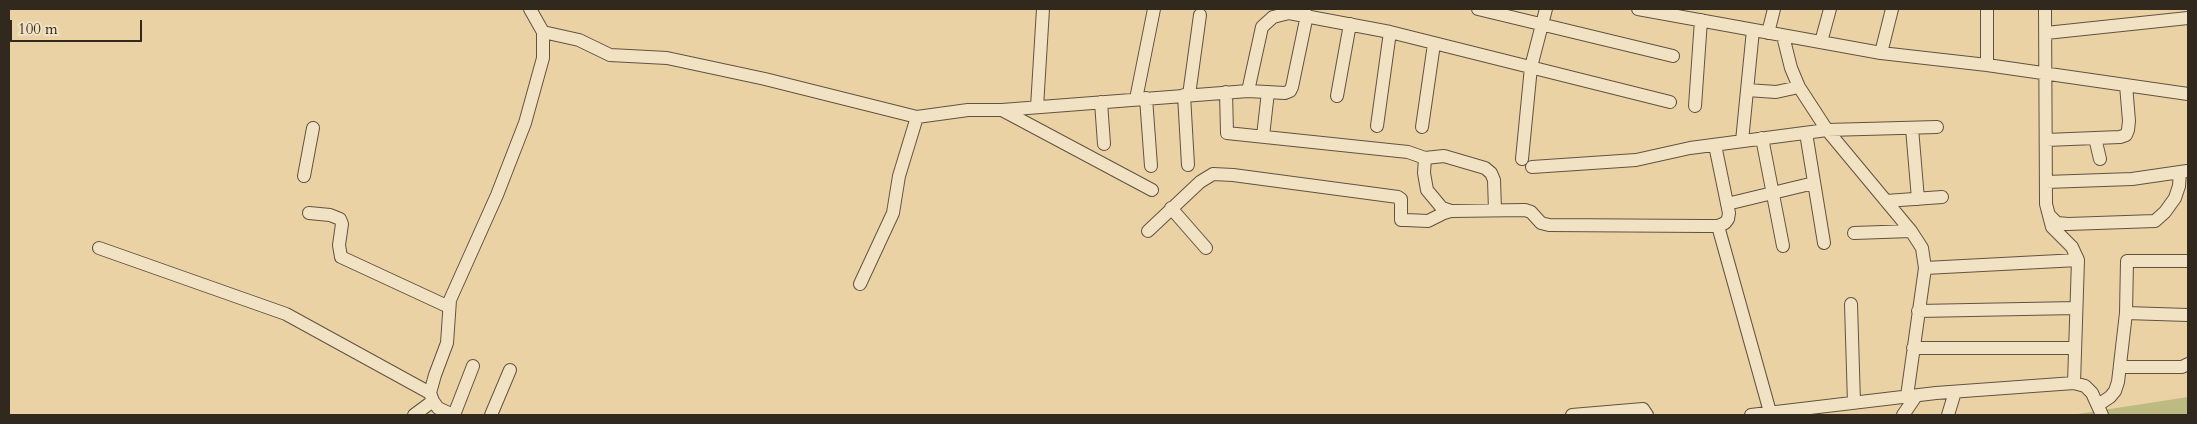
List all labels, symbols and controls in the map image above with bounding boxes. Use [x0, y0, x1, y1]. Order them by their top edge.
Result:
scale bar [12, 10, 145, 42]
text: 100 m [18, 19, 58, 39]

